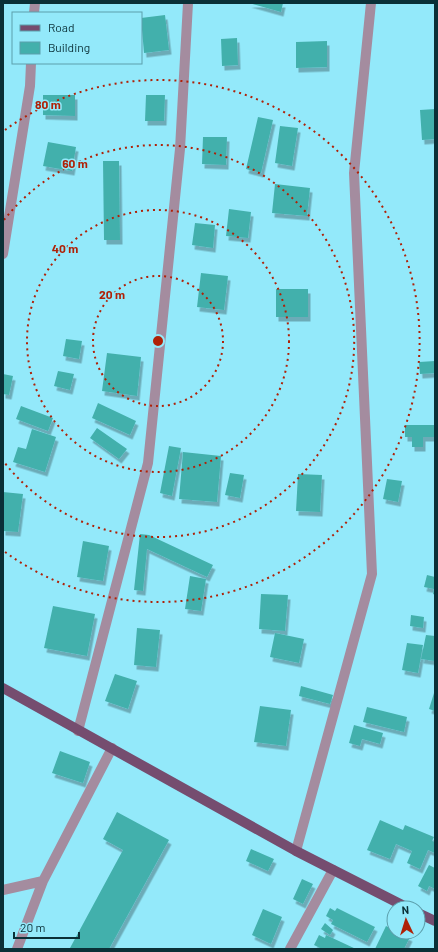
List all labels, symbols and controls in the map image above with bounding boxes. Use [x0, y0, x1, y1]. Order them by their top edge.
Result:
legend [12, 12, 142, 64]
text: Road [48, 20, 75, 34]
text: Building [48, 40, 90, 54]
text: 80 m [35, 97, 61, 111]
text: 60 m [62, 156, 88, 170]
text: 40 m [52, 241, 78, 255]
text: 20 m [99, 287, 125, 301]
centre of rings [151, 334, 165, 348]
north arrow [386, 900, 426, 940]
text: N [401, 903, 409, 916]
scale bar [14, 914, 79, 940]
text: 20 m [20, 920, 46, 934]

